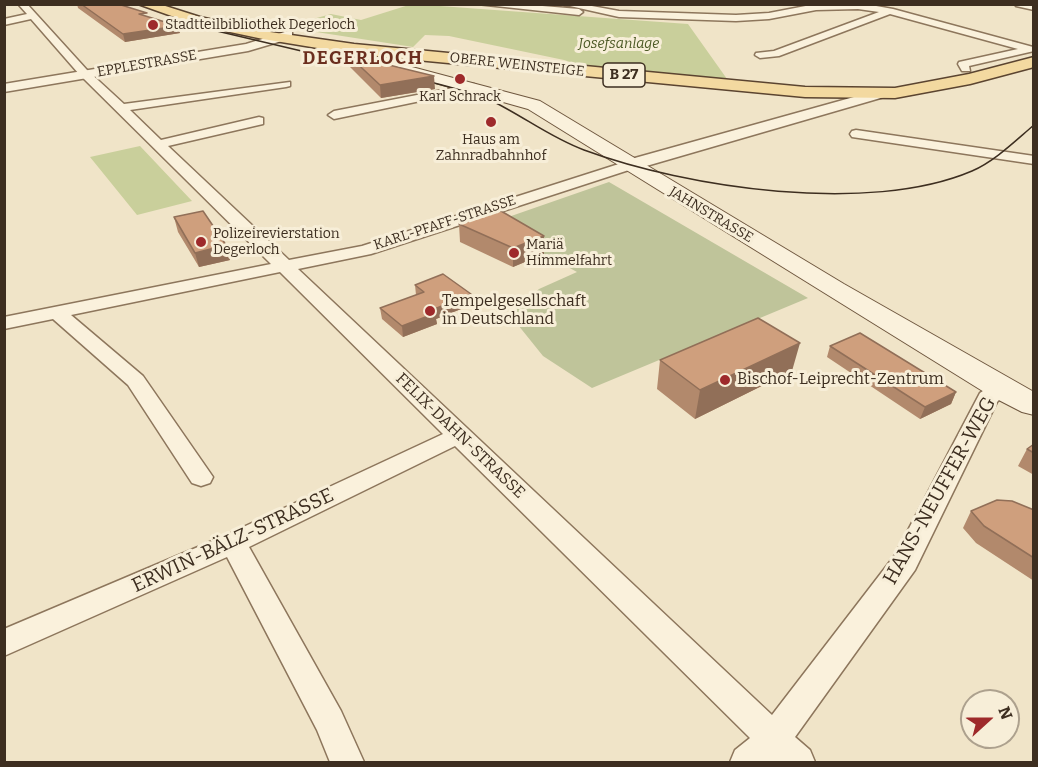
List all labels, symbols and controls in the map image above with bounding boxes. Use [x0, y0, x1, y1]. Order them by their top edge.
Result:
place label: Stadtteilbibliothek Degerloch [165, 17, 355, 33]
marker: Stadtteilbibliothek Degerloch [146, 18, 160, 32]
park label: Josefsanlage [579, 36, 659, 52]
street label: EPPLESTRASSE [96, 47, 198, 81]
district label: DEGERLOCH [302, 48, 424, 70]
street label: OBERE WEINSTEIGE [449, 50, 585, 80]
road number: B 27 [603, 63, 645, 87]
marker: Karl Schrack [453, 72, 467, 86]
place label: Karl Schrack [419, 89, 501, 105]
marker: Haus am Zahnradbahnhof [484, 115, 498, 129]
place label: Haus am Zahnradbahnhof [436, 132, 546, 164]
street label: JAHNSTRASSE [666, 183, 756, 247]
street label: KARL-PFAFF-STRASSE [372, 192, 518, 254]
place label: Polizeirevierstation Degerloch [213, 226, 340, 258]
marker: Polizeirevierstation Degerloch [194, 235, 208, 249]
place label: Mariä Himmelfahrt [526, 237, 612, 270]
marker: Mariä Himmelfahrt [507, 246, 521, 260]
place label: Tempelgesellschaft in Deutschland [442, 292, 586, 330]
marker: Tempelgesellschaft in Deutschland [423, 304, 437, 318]
street label: FELIX-DAHN-STRASSE [391, 369, 529, 503]
place label: Bischof-Leiprecht-Zentrum [737, 370, 944, 390]
marker: Bischof-Leiprecht-Zentrum [718, 373, 732, 387]
street label: HANS-NEUFFER-WEG [879, 393, 1001, 589]
street label: ERWIN-BÄLZ-STRASSE [128, 484, 338, 598]
north arrow [960, 689, 1020, 749]
text: N [994, 704, 1016, 722]

